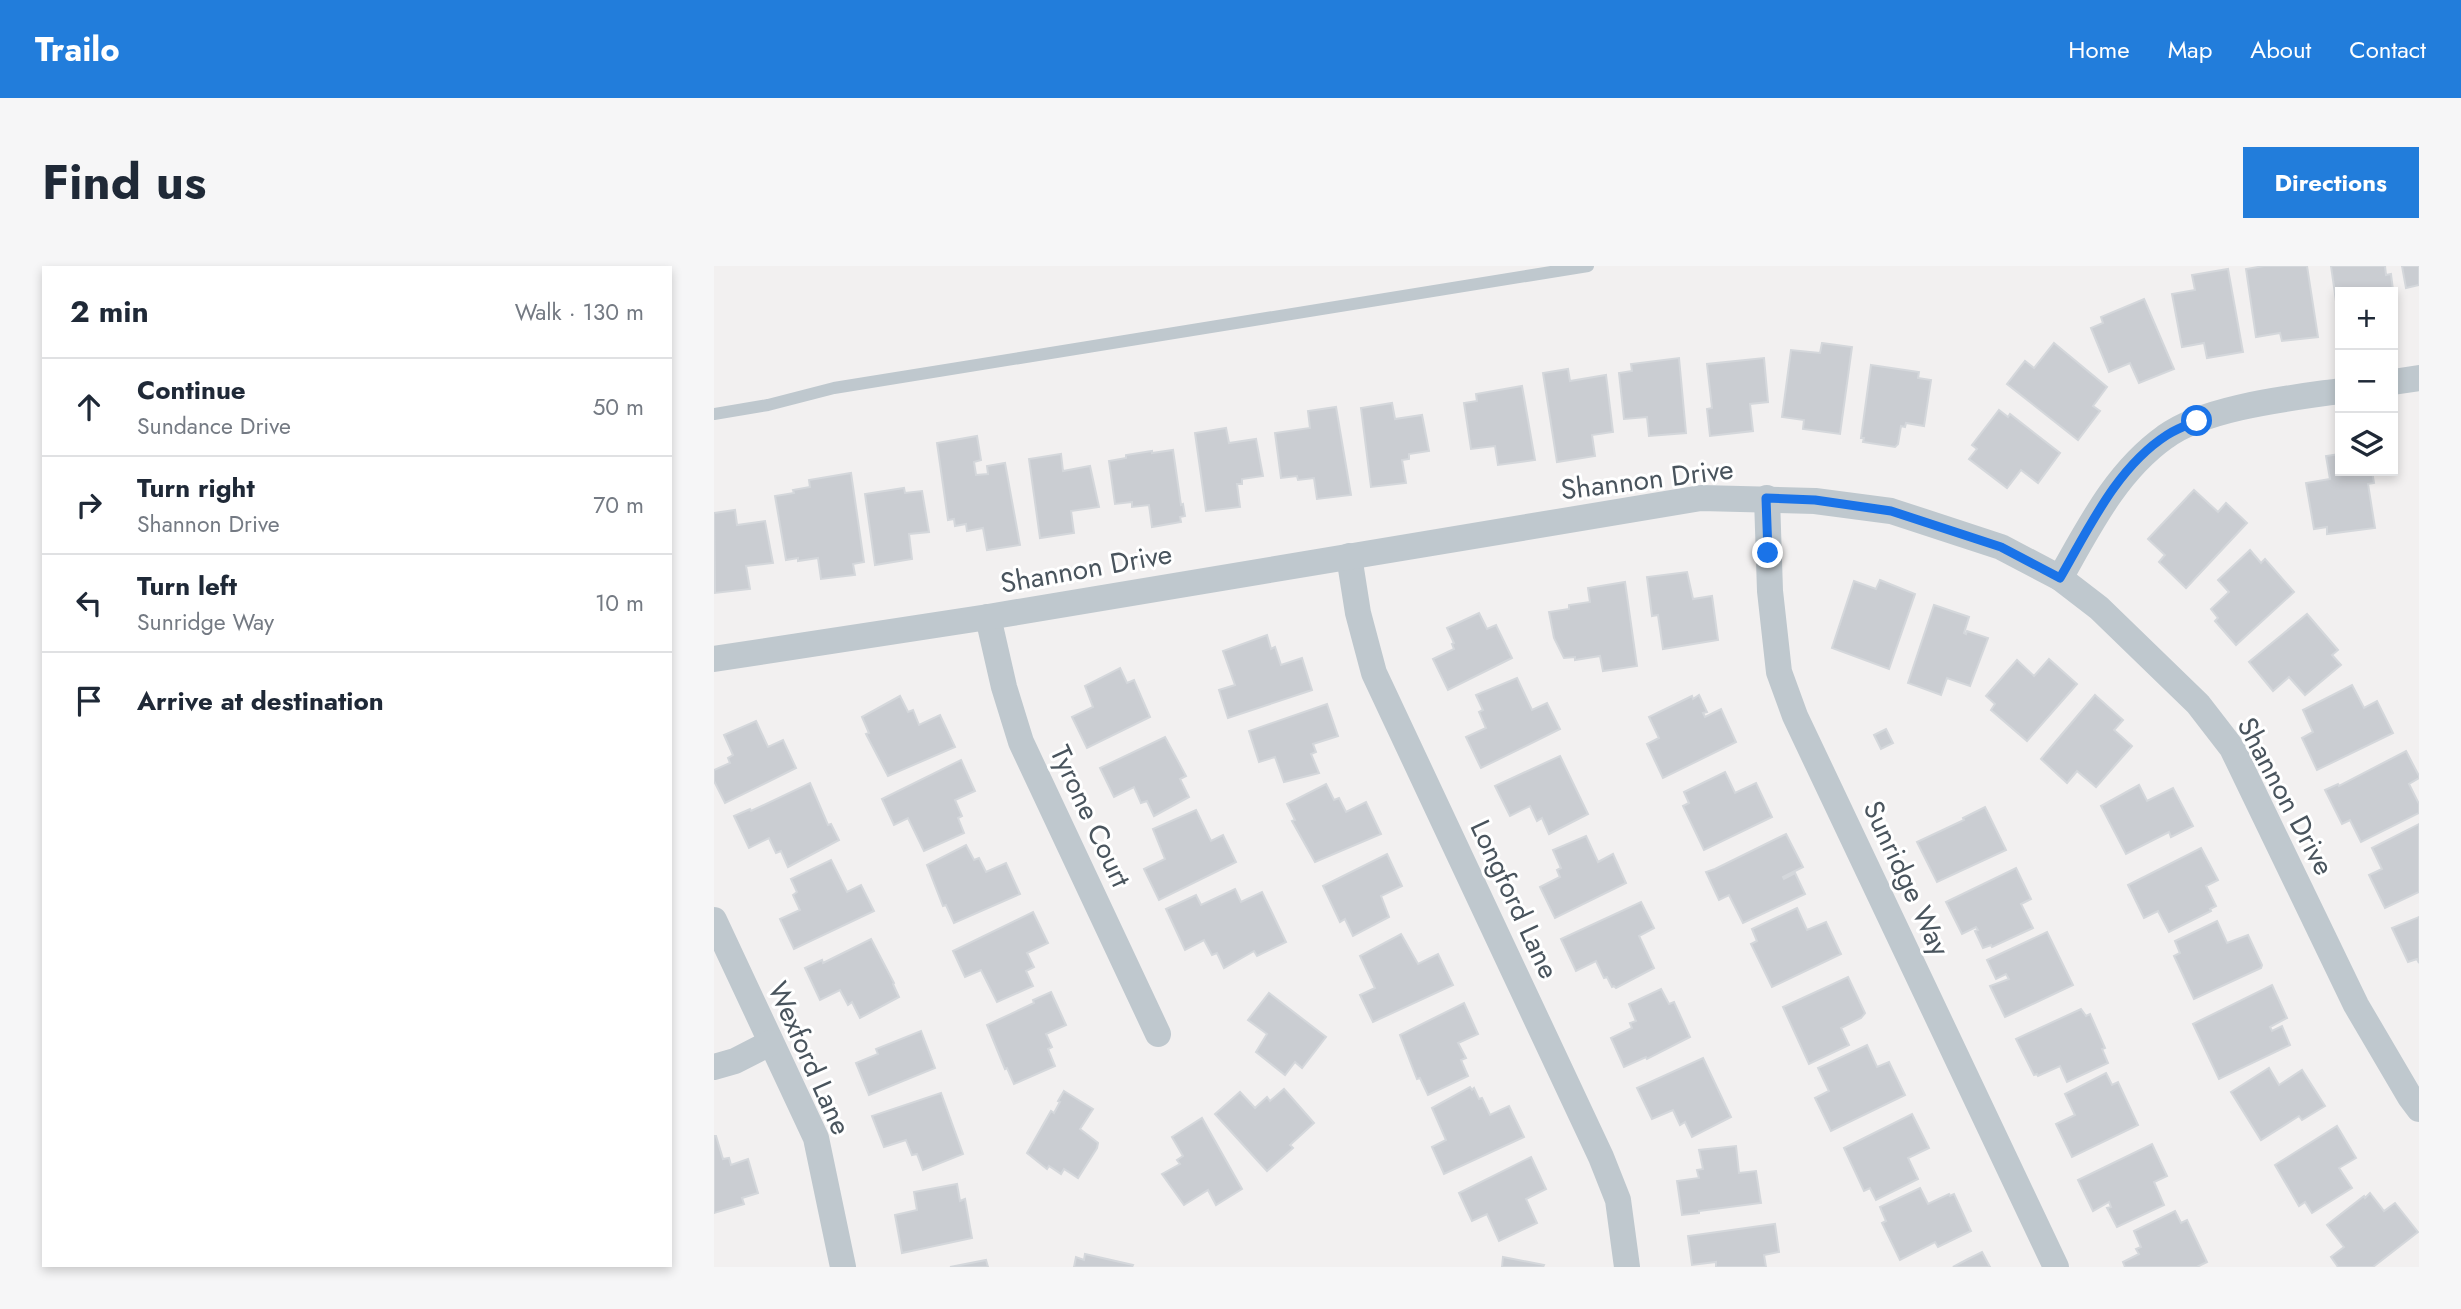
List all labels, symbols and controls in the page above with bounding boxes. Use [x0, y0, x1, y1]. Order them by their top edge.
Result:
text: Trailo [35, 26, 120, 73]
text: Home [2068, 32, 2130, 67]
text: Map [2168, 32, 2212, 67]
text: About [2250, 32, 2311, 67]
text: Contact [2349, 32, 2426, 67]
text: Find us [42, 147, 206, 217]
button: Directions [2243, 147, 2419, 218]
map controls [2335, 287, 2398, 476]
button: + [2335, 287, 2398, 350]
text: 2 min [70, 290, 149, 333]
text: Walk · 130 m [515, 295, 644, 329]
button: − [2335, 350, 2398, 413]
text: Continue [137, 371, 246, 409]
icon: ahead [70, 388, 108, 426]
text: 50 m [592, 390, 644, 424]
route start [2181, 405, 2212, 436]
text: Sundance Drive [137, 409, 291, 443]
button: layers [2335, 413, 2398, 476]
street label: Shannon Drive [1558, 449, 1736, 510]
text: Turn right [137, 469, 255, 507]
icon: right [70, 486, 108, 524]
text: 70 m [593, 488, 644, 522]
text: Shannon Drive [137, 507, 280, 541]
street label: Shannon Drive [997, 533, 1175, 604]
route end [1752, 537, 1783, 568]
text: Turn left [137, 567, 237, 605]
icon: left [70, 584, 108, 622]
text: 10 m [595, 586, 644, 620]
text: Sunridge Way [137, 605, 274, 639]
icon: arrive [70, 682, 108, 720]
text: Arrive at destination [137, 682, 384, 720]
street label: Shannon Drive [2227, 710, 2344, 882]
street label: Tyrone Court [1040, 739, 1141, 894]
street label: Sunridge Way [1853, 794, 1961, 963]
street label: Longford Lane [1460, 813, 1569, 985]
street label: Wexford Lane [758, 975, 862, 1141]

